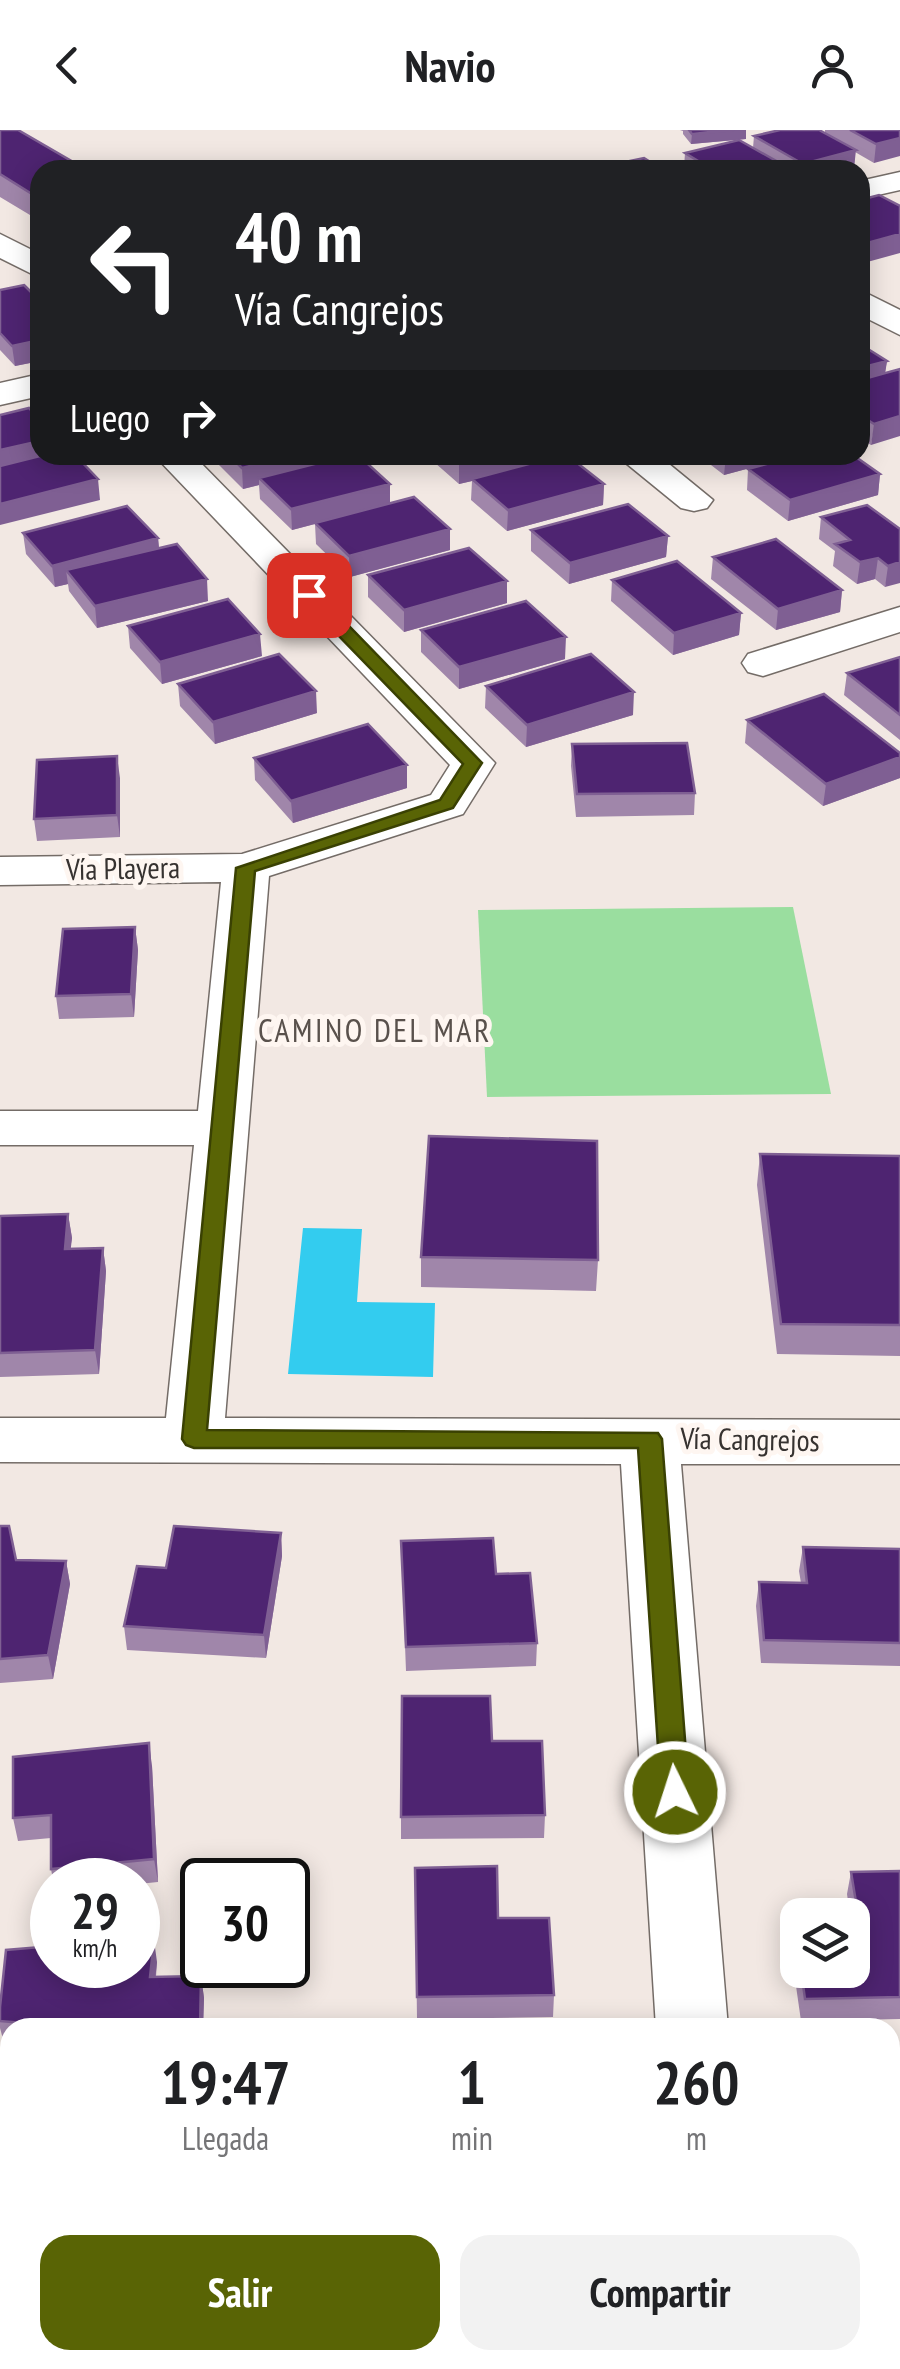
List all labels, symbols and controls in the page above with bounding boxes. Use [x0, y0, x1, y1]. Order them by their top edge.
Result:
text: Navio [405, 36, 496, 94]
icon: back [40, 38, 95, 93]
icon: person [805, 38, 860, 93]
text: 40 m [235, 191, 363, 281]
icon: left [70, 200, 200, 330]
text: Vía Cangrejos [235, 279, 444, 337]
icon: right [170, 390, 225, 445]
text: Luego [70, 393, 150, 442]
pin [267, 553, 352, 638]
icon: arrive [282, 568, 337, 623]
street label: Vía Playera [65, 847, 180, 888]
district label: CAMINO DEL MAR [258, 1009, 492, 1051]
street label: Vía Cangrejos [679, 1418, 820, 1459]
position arrow [623, 1740, 727, 1844]
speed limit sign: 30 [180, 1858, 310, 1988]
text: 29 [71, 1878, 119, 1943]
map controls [780, 1898, 870, 1988]
button: layers [780, 1898, 870, 1988]
text: km/h [73, 1932, 117, 1964]
text: 19:47 [161, 2043, 290, 2121]
text: 1 [458, 2043, 486, 2121]
text: 260 [653, 2043, 739, 2121]
text: Llegada [182, 2117, 269, 2159]
text: min [451, 2117, 493, 2159]
text: m [686, 2117, 707, 2159]
button: Salir [40, 2235, 440, 2350]
button: Compartir [460, 2235, 860, 2350]

